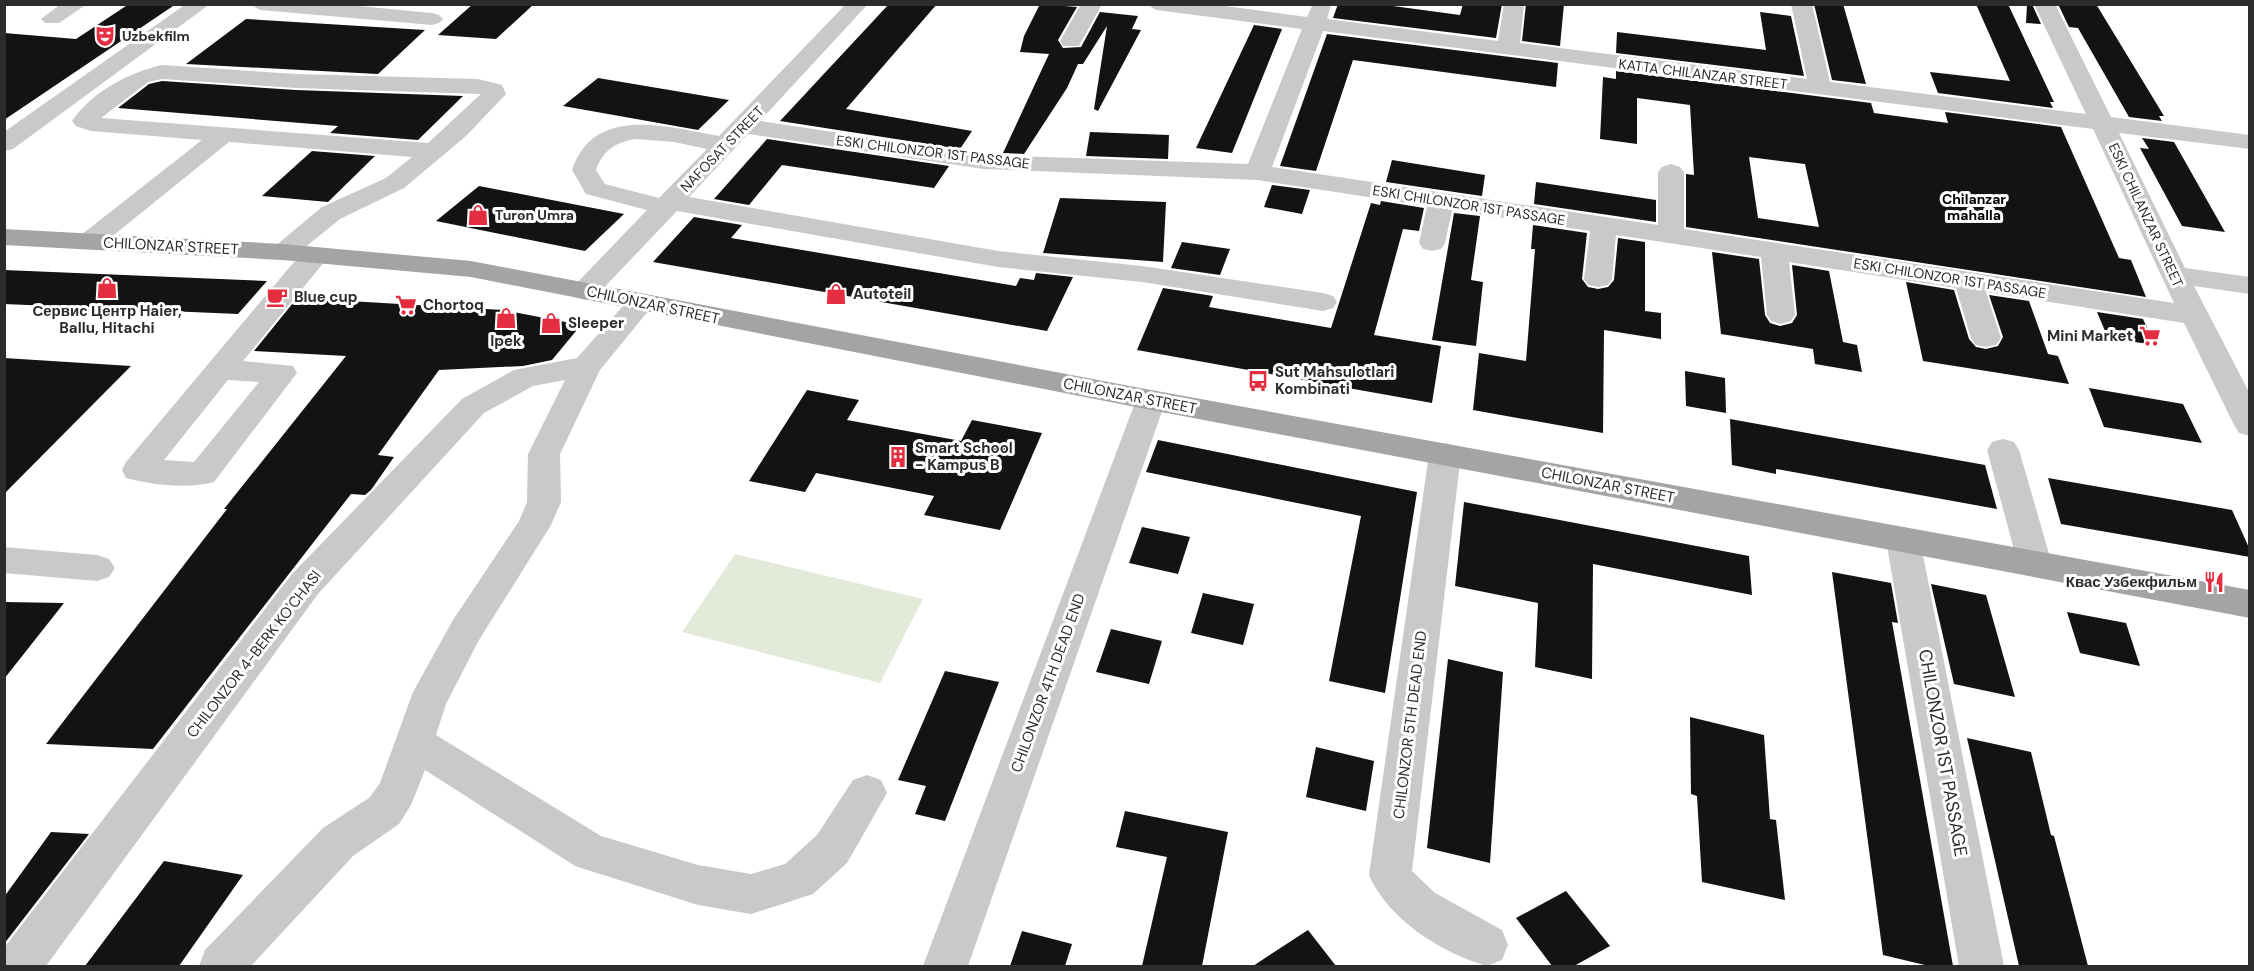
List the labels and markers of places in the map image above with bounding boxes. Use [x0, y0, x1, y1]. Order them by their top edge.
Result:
theatre icon: Uzbekfilm [93, 24, 117, 48]
place label: Uzbekfilm [122, 27, 190, 45]
shop icon: Turon Umra [466, 203, 490, 227]
place label: Turon Umra [495, 206, 574, 224]
shop icon: Сервис Центр Haier, Ballu, Hitachi [95, 276, 119, 300]
shop icon: Autoteil [824, 282, 848, 306]
place label: Autoteil [853, 284, 911, 304]
cafe icon: Blue cup [265, 285, 289, 309]
place label: Blue cup [294, 287, 358, 307]
supermarket icon: Chortoq [394, 293, 418, 317]
place label: Chortoq [423, 295, 484, 315]
place label: Сервис Центр Haier, Ballu, Hitachi [32, 301, 182, 338]
shop icon: Ipek [494, 306, 518, 330]
shop icon: Sleeper [539, 311, 563, 335]
place label: Sleeper [568, 313, 624, 333]
supermarket icon: Mini Market [2138, 324, 2162, 348]
place label: Mini Market [2047, 326, 2133, 346]
place label: Ipek [490, 331, 522, 351]
place label: Sut Mahsulotlari Kombinati [1275, 362, 1394, 399]
bus stop icon: Sut Mahsulotlari Kombinati [1246, 369, 1270, 393]
place label: Smart School - Kampus B [915, 438, 1013, 475]
building icon: Smart School - Kampus B [886, 445, 910, 469]
restaurant icon: Квас Узбекфильм [2202, 570, 2226, 594]
place label: Квас Узбекфильм [2066, 572, 2197, 592]

